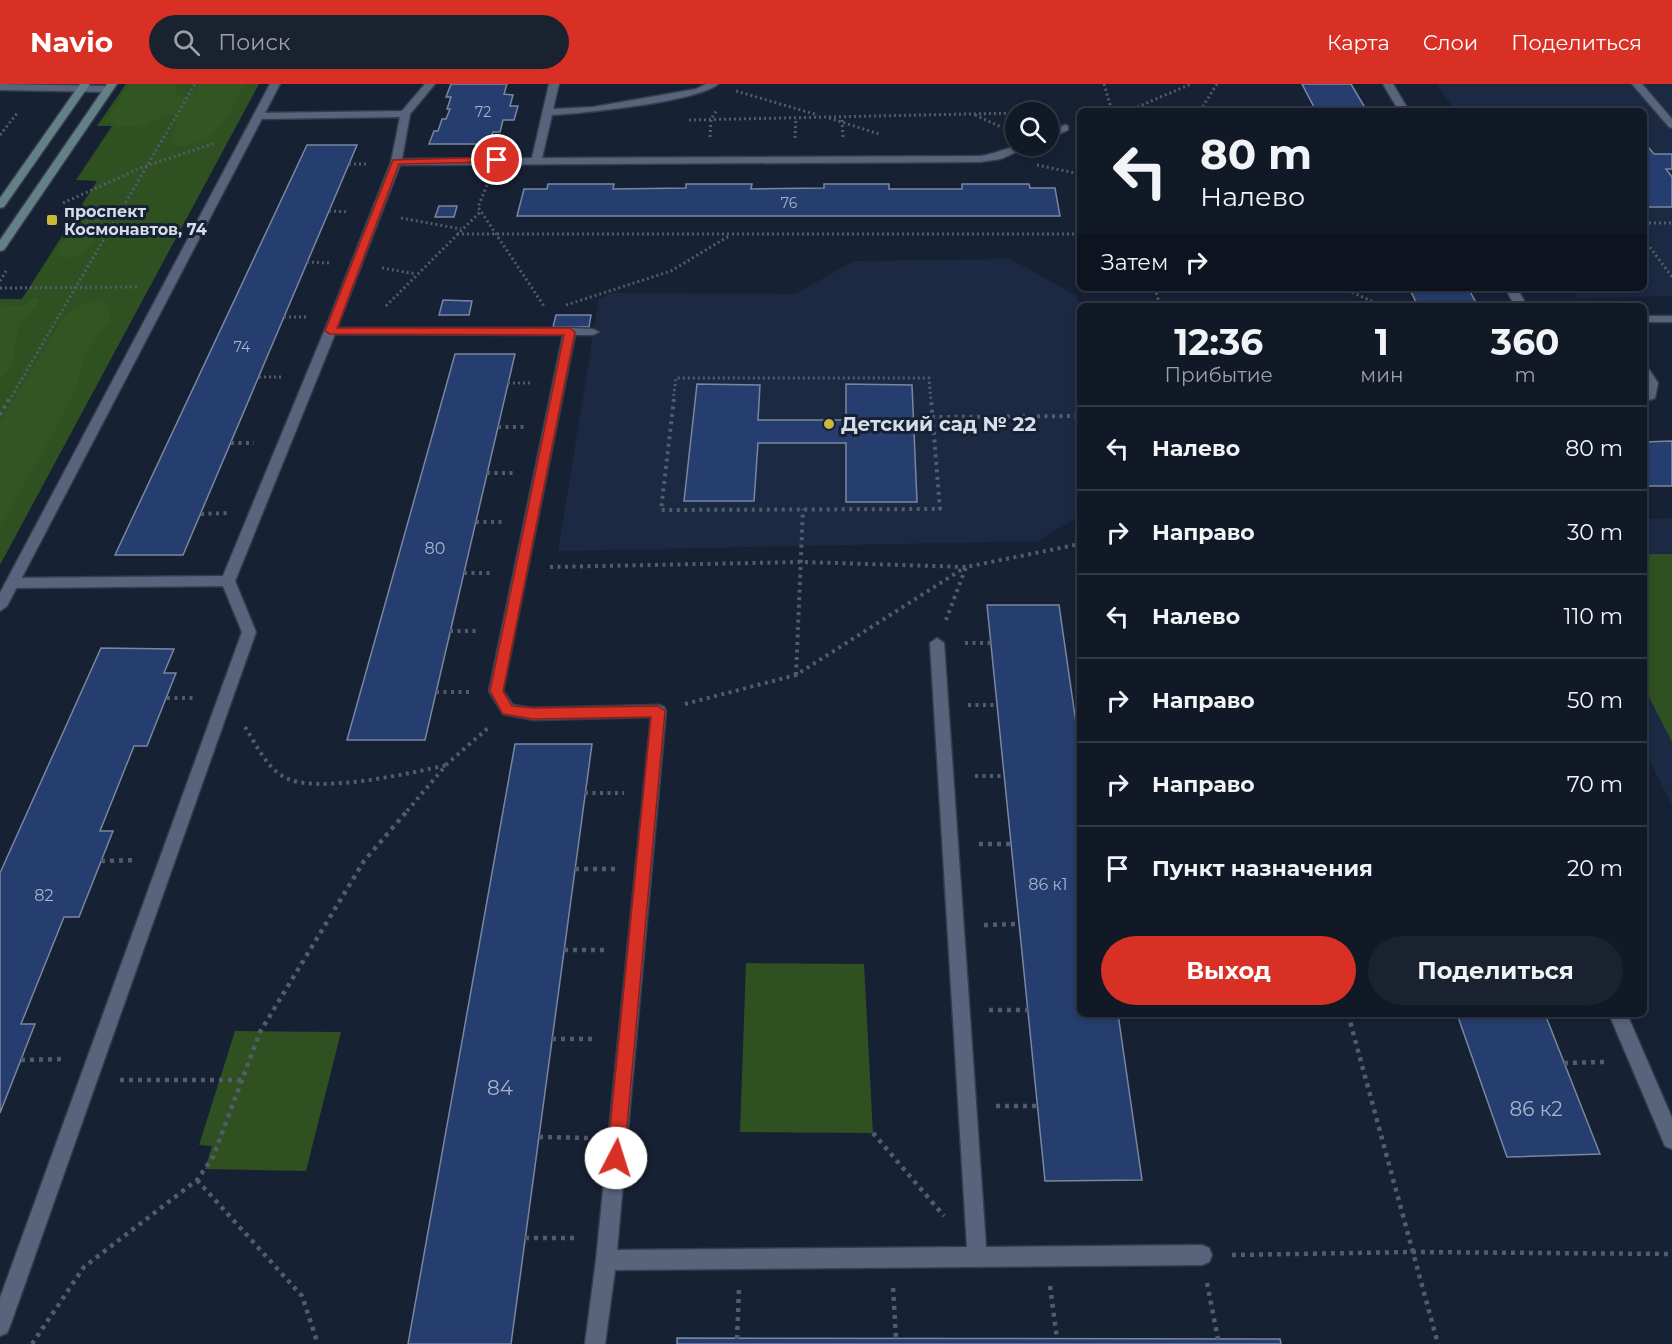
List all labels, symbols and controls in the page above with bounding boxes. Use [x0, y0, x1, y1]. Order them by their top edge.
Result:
search box [149, 15, 569, 69]
text: Navio [30, 25, 113, 59]
icon: search [170, 26, 203, 59]
text: Поиск [218, 29, 291, 56]
text: Карта [1327, 30, 1390, 55]
text: Слои [1423, 30, 1478, 55]
text: Поделиться [1511, 30, 1642, 55]
map controls [1005, 102, 1059, 156]
button: search [1005, 102, 1059, 156]
house number: 72 [475, 103, 491, 121]
text: 80 m [1200, 128, 1312, 180]
icon: left [1101, 132, 1179, 210]
pin [471, 134, 522, 185]
icon: arrive [480, 143, 513, 176]
text: Налево [1200, 180, 1305, 213]
house number: 76 [781, 194, 798, 212]
place label: проспект Космонавтов, 74 [64, 202, 207, 239]
marker: проспект Космонавтов, 74 [45, 213, 59, 227]
icon: right [1180, 246, 1213, 279]
text: Затем [1101, 249, 1168, 276]
text: 12:36 [1174, 320, 1263, 364]
text: 1 [1375, 320, 1389, 364]
text: 360 [1491, 320, 1560, 364]
house number: 74 [234, 338, 251, 356]
text: Прибытие [1164, 363, 1273, 387]
text: мин [1360, 363, 1403, 387]
text: m [1515, 363, 1536, 387]
place label: Детский сад № 22 [841, 412, 1036, 436]
marker: Детский сад № 22 [822, 417, 836, 431]
icon: left [1101, 432, 1134, 465]
text: Налево [1152, 435, 1240, 462]
text: 80 m [1565, 435, 1623, 462]
icon: right [1101, 516, 1134, 549]
text: Направо [1152, 519, 1255, 546]
text: 30 m [1567, 519, 1623, 546]
house number: 80 [425, 539, 445, 558]
icon: left [1101, 600, 1134, 633]
text: Налево [1152, 603, 1240, 630]
text: 110 m [1563, 603, 1623, 630]
icon: right [1101, 684, 1134, 717]
text: Направо [1152, 687, 1255, 714]
text: 50 m [1567, 687, 1623, 714]
icon: right [1101, 768, 1134, 801]
text: Направо [1152, 771, 1255, 798]
text: 70 m [1567, 771, 1623, 798]
icon: arrive [1101, 852, 1134, 885]
text: Пункт назначения [1152, 855, 1373, 882]
text: 20 m [1567, 855, 1623, 882]
house number: 86 к1 [1028, 875, 1068, 894]
house number: 82 [34, 886, 54, 905]
button: Выход [1101, 936, 1356, 1005]
button: Поделиться [1368, 936, 1623, 1005]
house number: 84 [487, 1076, 513, 1100]
house number: 86 к2 [1509, 1097, 1563, 1121]
position arrow [584, 1126, 648, 1190]

